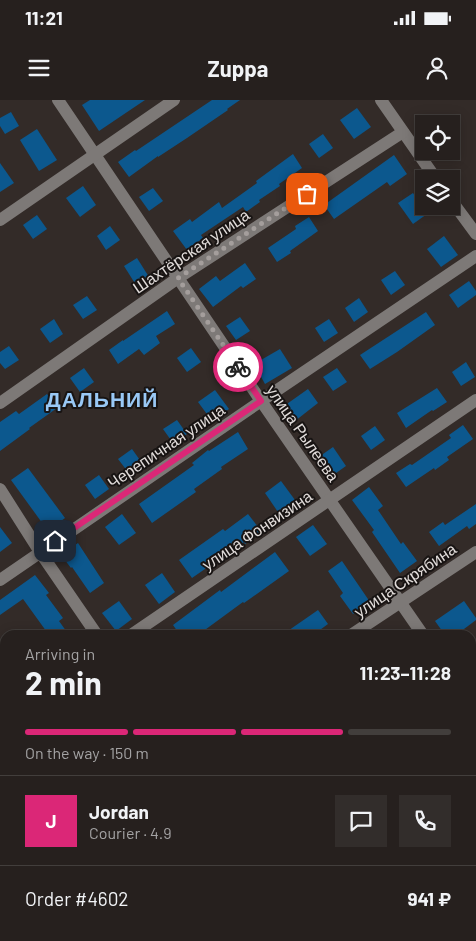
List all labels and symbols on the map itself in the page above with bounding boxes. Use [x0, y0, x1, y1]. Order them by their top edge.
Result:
pin [286, 173, 328, 215]
street label: Шахтёрская улица [129, 204, 253, 297]
courier [213, 342, 263, 392]
street label: улица Рылеева [263, 381, 344, 485]
district label: ДАЛЬНИЙ [46, 386, 158, 411]
street label: Черепичная улица [104, 399, 228, 492]
street label: улица Фонвизина [198, 486, 315, 573]
pin [34, 520, 76, 562]
street label: улица Скрябина [350, 538, 459, 621]

